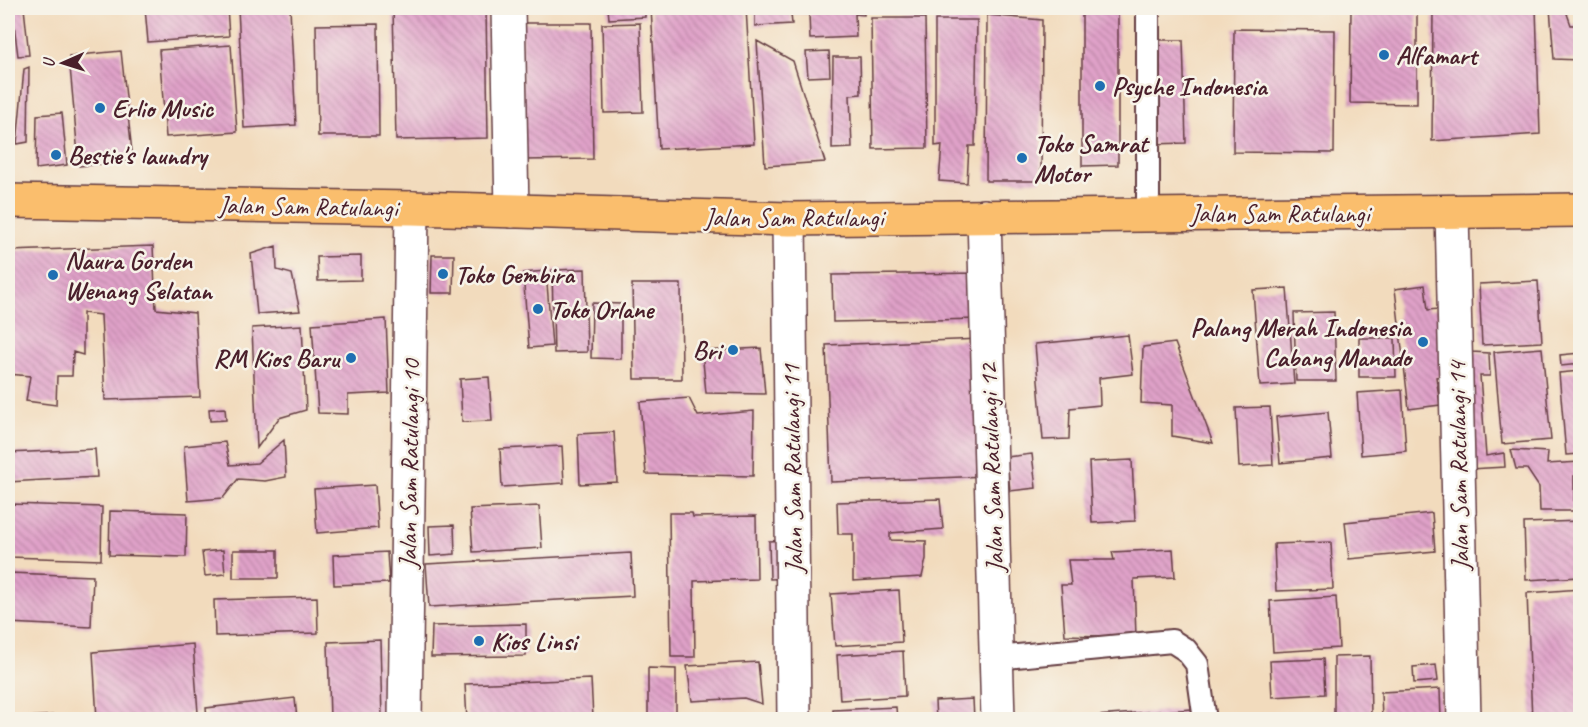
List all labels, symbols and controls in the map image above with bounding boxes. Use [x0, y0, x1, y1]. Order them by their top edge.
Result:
north arrow [33, 33, 93, 93]
place label: Alfamart [1396, 39, 1480, 72]
marker: Alfamart [1377, 48, 1391, 62]
text: U [39, 56, 59, 68]
place label: Psyche Indonesia [1112, 70, 1269, 103]
marker: Psyche Indonesia [1093, 79, 1107, 93]
place label: Erlio Music [112, 92, 214, 125]
marker: Erlio Music [93, 101, 107, 115]
place label: Toko Samrat Motor [1034, 127, 1150, 190]
place label: Bestie's laundry [68, 139, 210, 172]
marker: Bestie's laundry [49, 148, 63, 162]
marker: Toko Samrat Motor [1015, 151, 1029, 165]
street label: Jalan Sam Ratulangi [216, 188, 401, 225]
street label: Jalan Sam Ratulangi [1188, 197, 1373, 230]
street label: Jalan Sam Ratulangi [702, 201, 887, 234]
place label: Naura Gorden Wenang Selatan [65, 244, 214, 307]
place label: Toko Gembira [455, 258, 576, 291]
marker: Toko Gembira [436, 267, 450, 281]
marker: Naura Gorden Wenang Selatan [46, 268, 60, 282]
place label: Toko Orlane [550, 293, 655, 326]
marker: Toko Orlane [531, 302, 545, 316]
place label: Palang Merah Indonesia Cabang Manado [1191, 311, 1414, 374]
place label: Bri [693, 334, 725, 367]
marker: Palang Merah Indonesia Cabang Manado [1416, 335, 1430, 349]
place label: RM Kios Baru [213, 342, 341, 375]
marker: Bri [726, 343, 740, 357]
marker: RM Kios Baru [344, 351, 358, 365]
street label: Jalan Sam Ratulangi 10 [391, 357, 428, 571]
street label: Jalan Sam Ratulangi 14 [1440, 359, 1477, 573]
street label: Jalan Sam Ratulangi 12 [971, 361, 1012, 575]
street label: Jalan Sam Ratulangi 11 [774, 363, 811, 576]
place label: Kios Linsi [491, 625, 581, 658]
marker: Kios Linsi [472, 634, 486, 648]

